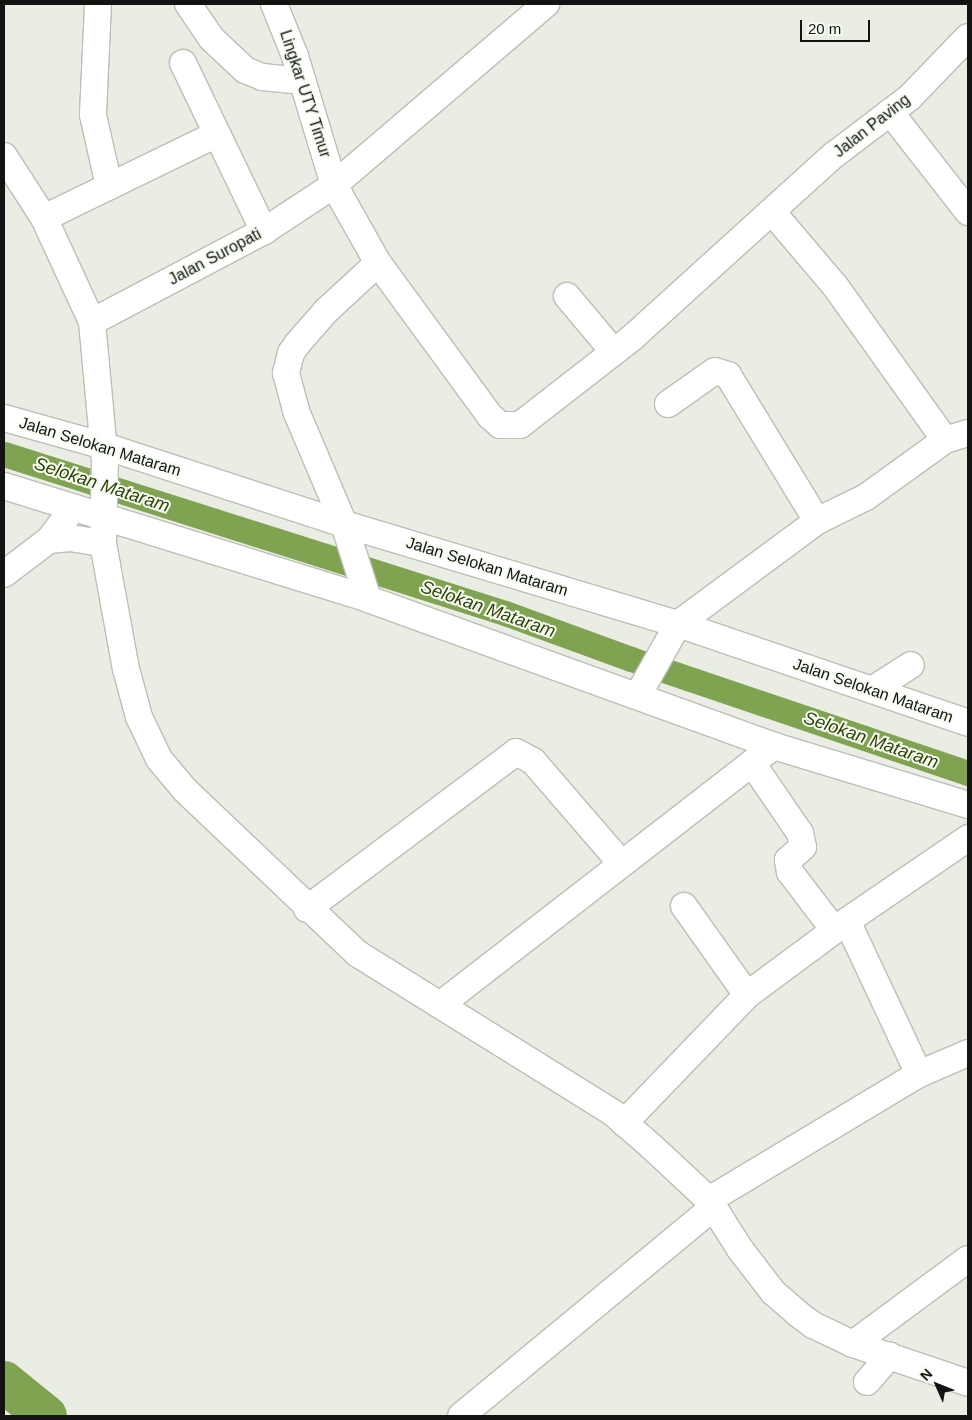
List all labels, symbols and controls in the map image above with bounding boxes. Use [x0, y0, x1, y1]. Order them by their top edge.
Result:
scale bar [802, 10, 872, 42]
text: 20 m [808, 20, 841, 37]
street label: Lingkar UTY Timur [275, 27, 335, 161]
street label: Jalan Paving [830, 90, 914, 162]
street label: Jalan Suropati [165, 225, 265, 289]
street label: Jalan Selokan Mataram [17, 413, 183, 481]
water label: Selokan Mataram [32, 453, 172, 517]
street label: Jalan Selokan Mataram [404, 533, 570, 601]
water label: Selokan Mataram [418, 576, 558, 642]
street label: Jalan Selokan Mataram [790, 655, 956, 727]
water label: Selokan Mataram [801, 707, 941, 773]
north arrow [912, 1360, 962, 1410]
text: N [917, 1365, 935, 1384]

